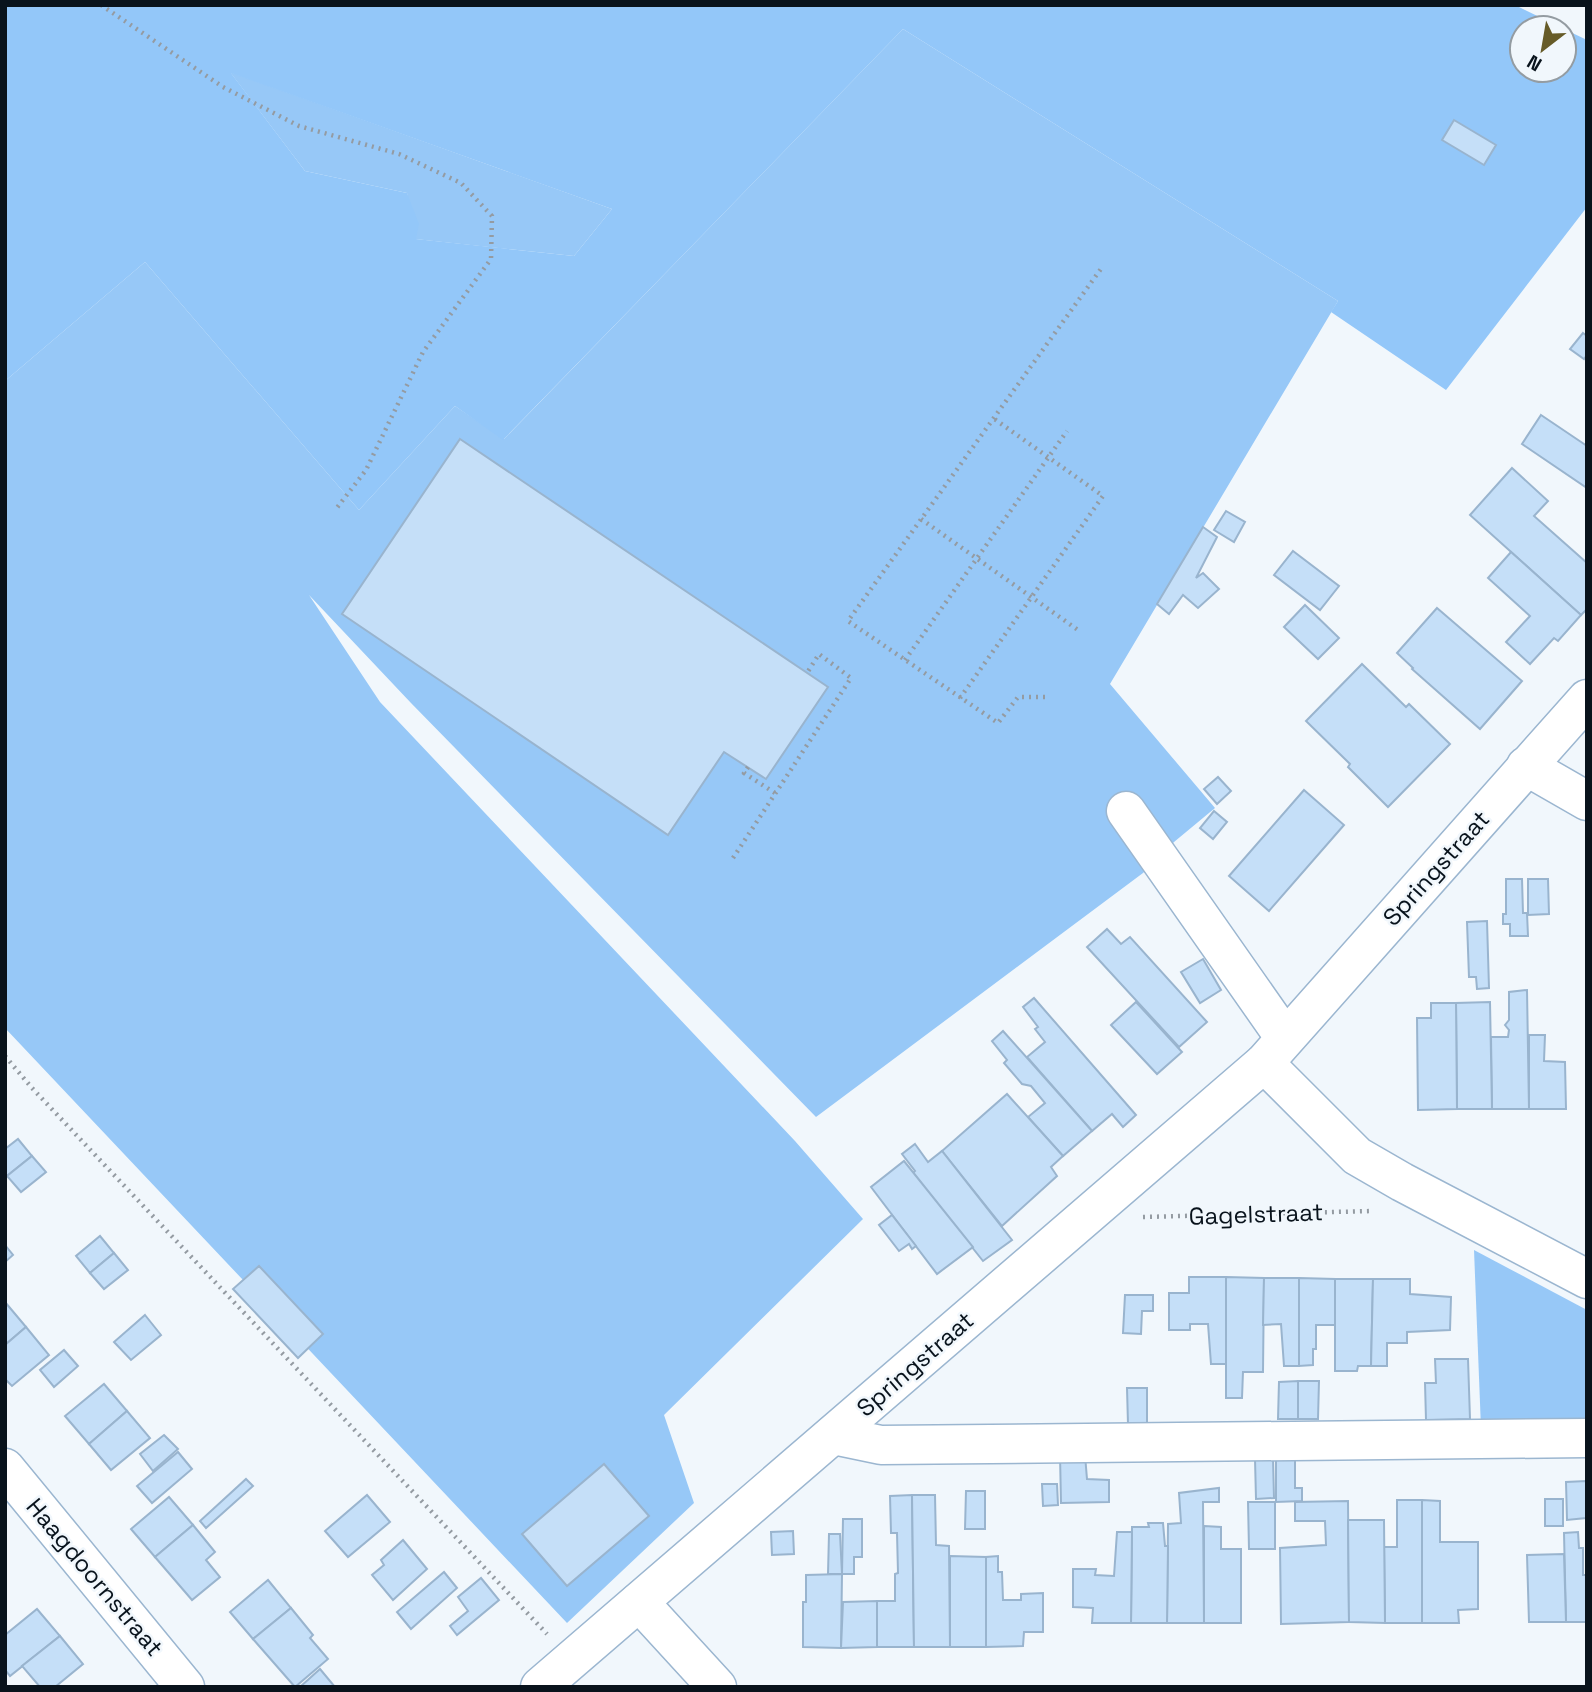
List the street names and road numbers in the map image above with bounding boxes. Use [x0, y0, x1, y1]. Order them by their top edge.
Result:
street label: Springstraat [1376, 804, 1496, 932]
street label: Gagelstraat [1188, 1196, 1324, 1232]
street label: Springstraat [850, 1305, 980, 1423]
street label: Haagdoornstraat [20, 1491, 170, 1663]

